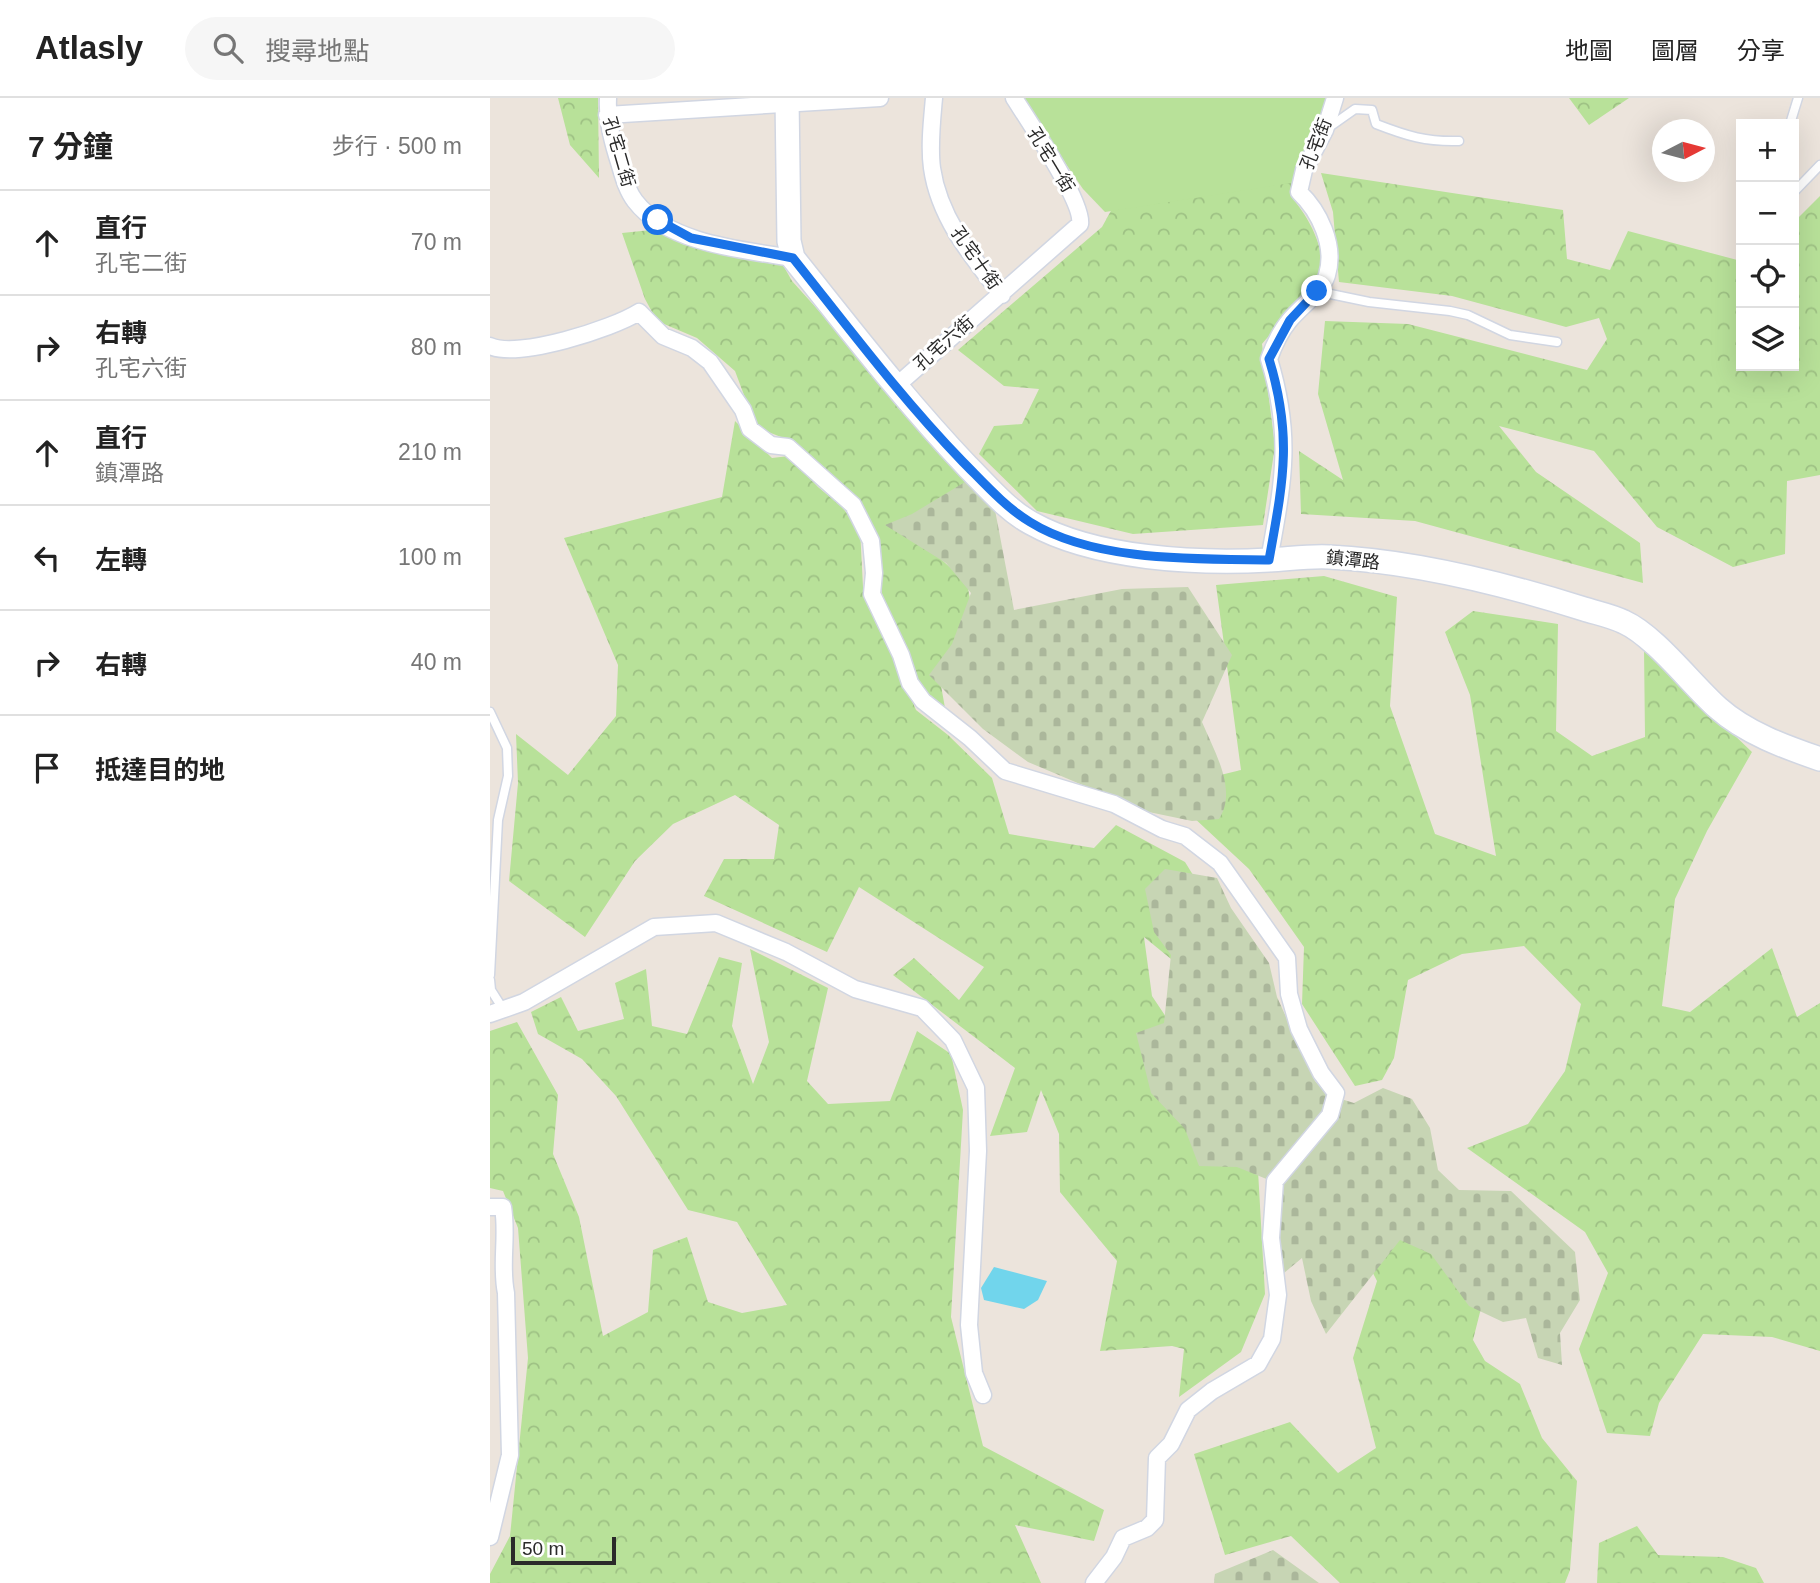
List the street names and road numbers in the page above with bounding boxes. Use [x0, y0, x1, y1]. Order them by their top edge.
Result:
street label: 孔宅二街 [599, 115, 639, 189]
street label: 孔宅街 [1297, 115, 1335, 173]
street label: 孔宅一街 [1024, 124, 1078, 196]
street label: 孔宅十街 [947, 223, 1005, 293]
street label: 孔宅六街 [910, 312, 978, 374]
street label: 鎮潭路 [1325, 547, 1381, 573]

